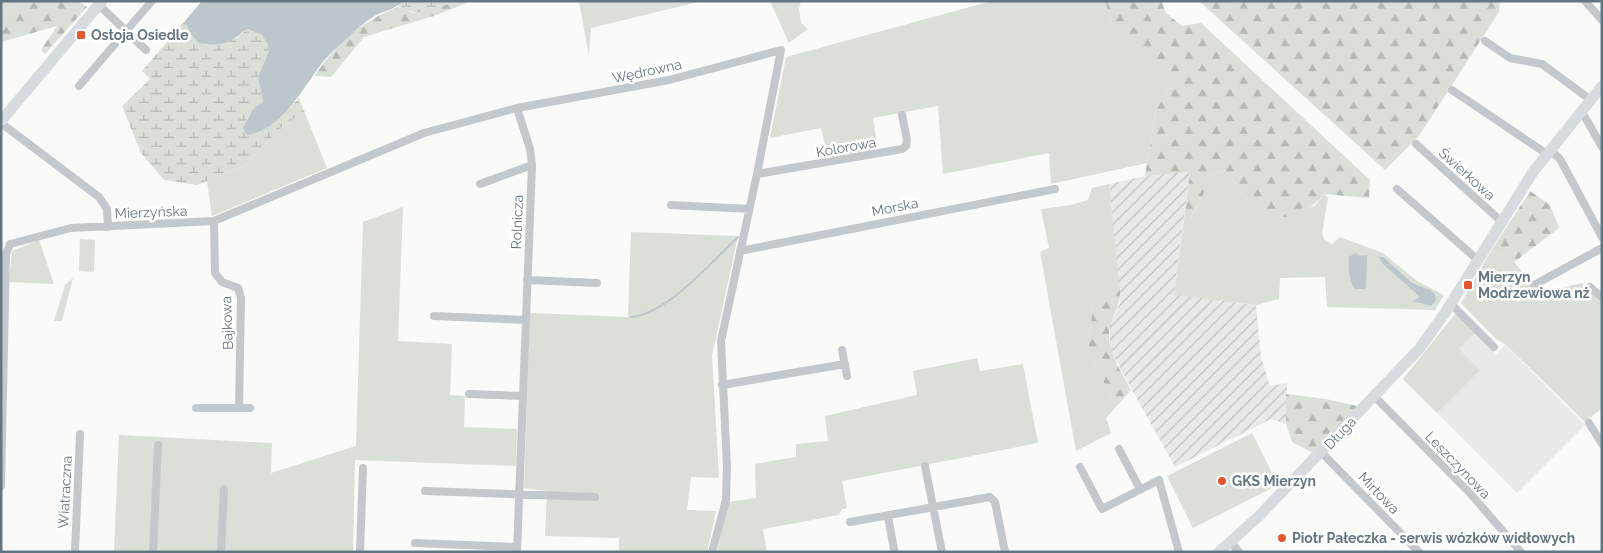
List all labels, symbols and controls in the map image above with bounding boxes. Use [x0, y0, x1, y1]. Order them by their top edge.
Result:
place label: Ostoja Osiedle [91, 27, 189, 43]
marker: Ostoja Osiedle [75, 29, 87, 41]
street label: Wędrowna [611, 56, 683, 86]
street label: Kolorowa [815, 134, 877, 160]
street label: Świerkowa [1436, 144, 1499, 203]
street label: Rolnicza [508, 195, 526, 249]
street label: Morska [870, 195, 920, 219]
street label: Mierzyńska [114, 203, 188, 221]
place label: Mierzyn Modrzewiowa nż [1478, 269, 1590, 301]
marker: Mierzyn Modrzewiowa nż [1462, 279, 1474, 291]
street label: Bajkowa [218, 296, 236, 350]
street label: Długa [1321, 414, 1359, 452]
street label: Leszczynowa [1422, 428, 1494, 502]
street label: Wiatraczna [55, 455, 75, 529]
street label: Mirtowa [1355, 469, 1403, 517]
place label: GKS Mierzyn [1232, 473, 1316, 489]
marker: GKS Mierzyn [1216, 475, 1228, 487]
place label: Piotr Pałeczka - serwis wózków widłowych [1292, 530, 1575, 546]
marker: Piotr Pałeczka - serwis wózków widłowych [1276, 532, 1288, 544]

